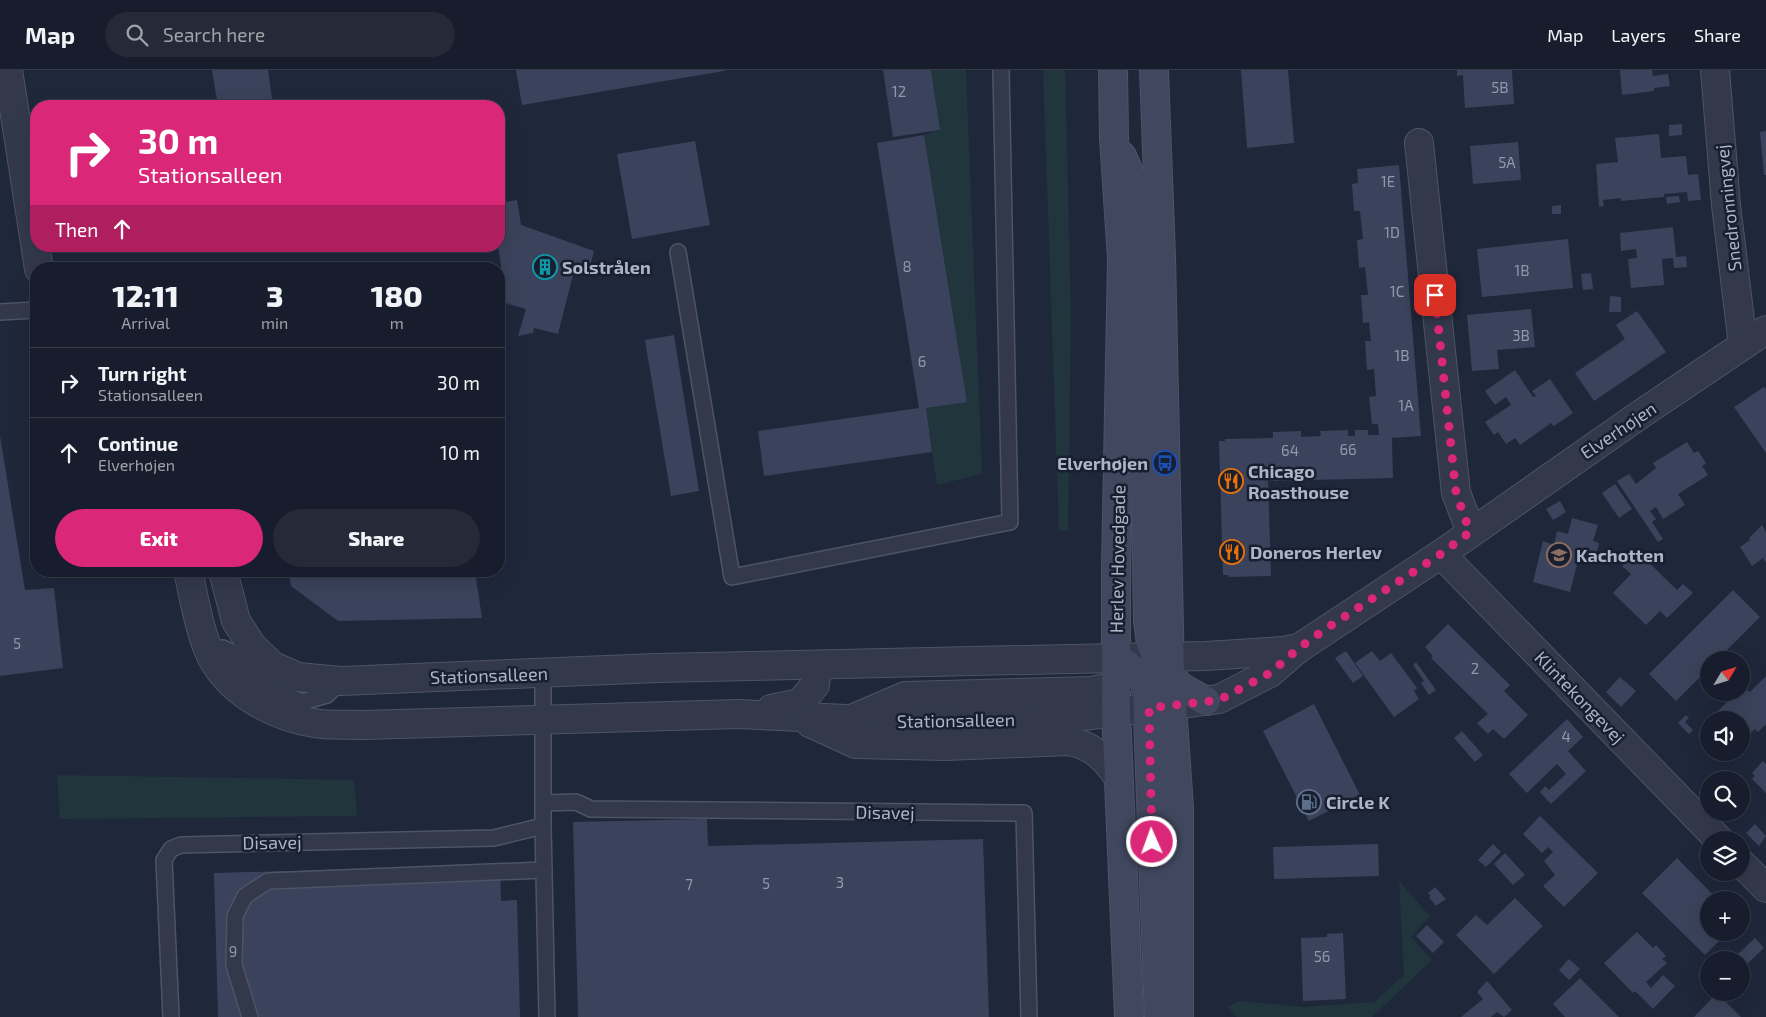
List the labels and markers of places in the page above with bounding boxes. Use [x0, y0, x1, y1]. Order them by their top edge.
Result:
building icon: Solstrålen [532, 254, 558, 280]
place label: Solstrålen [562, 256, 651, 278]
pin [1414, 274, 1456, 316]
bus stop icon: Elverhøjen [1152, 450, 1178, 476]
place label: Elverhøjen [1057, 452, 1148, 474]
place label: Chicago Roasthouse [1248, 460, 1349, 503]
restaurant icon: Chicago Roasthouse [1218, 468, 1244, 494]
restaurant icon: Doneros Herlev [1219, 539, 1245, 565]
place label: Doneros Herlev [1250, 541, 1383, 563]
school or university icon: Kachotten [1546, 542, 1572, 568]
place label: Kachotten [1576, 544, 1664, 566]
fuel station icon: Circle K [1296, 789, 1322, 815]
place label: Circle K [1326, 791, 1390, 813]

